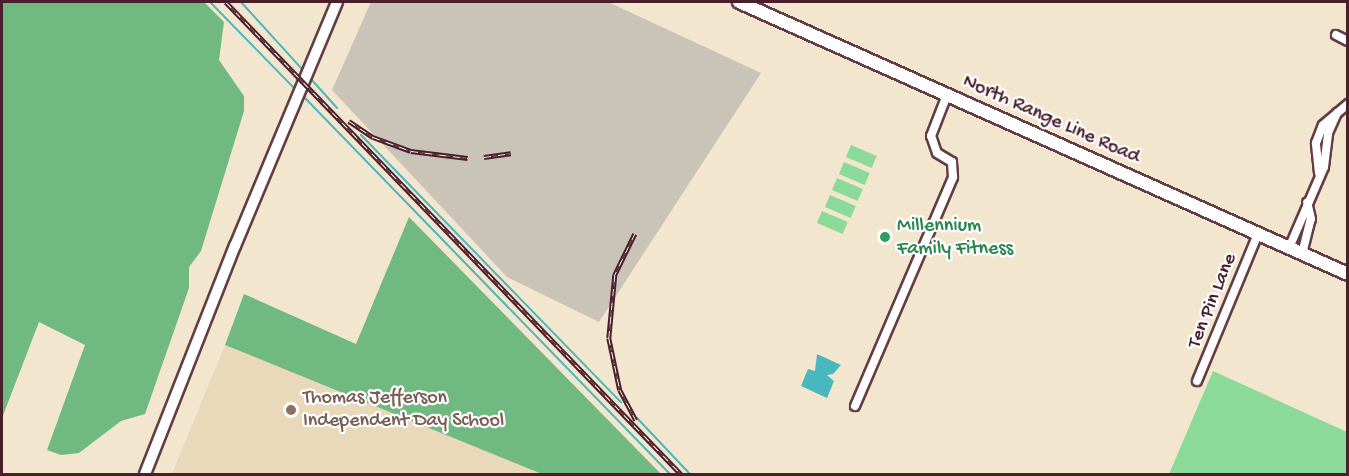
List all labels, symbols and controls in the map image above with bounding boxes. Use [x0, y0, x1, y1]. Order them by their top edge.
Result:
street label: North Range Line Road [959, 70, 1143, 170]
place label: Millennium Family Fitness [897, 214, 1013, 261]
marker: Millennium Family Fitness [878, 230, 892, 244]
street label: Ten Pin Lane [1183, 250, 1243, 352]
place label: Thomas Jefferson Independent Day School [303, 386, 504, 433]
marker: Thomas Jefferson Independent Day School [284, 403, 298, 417]

